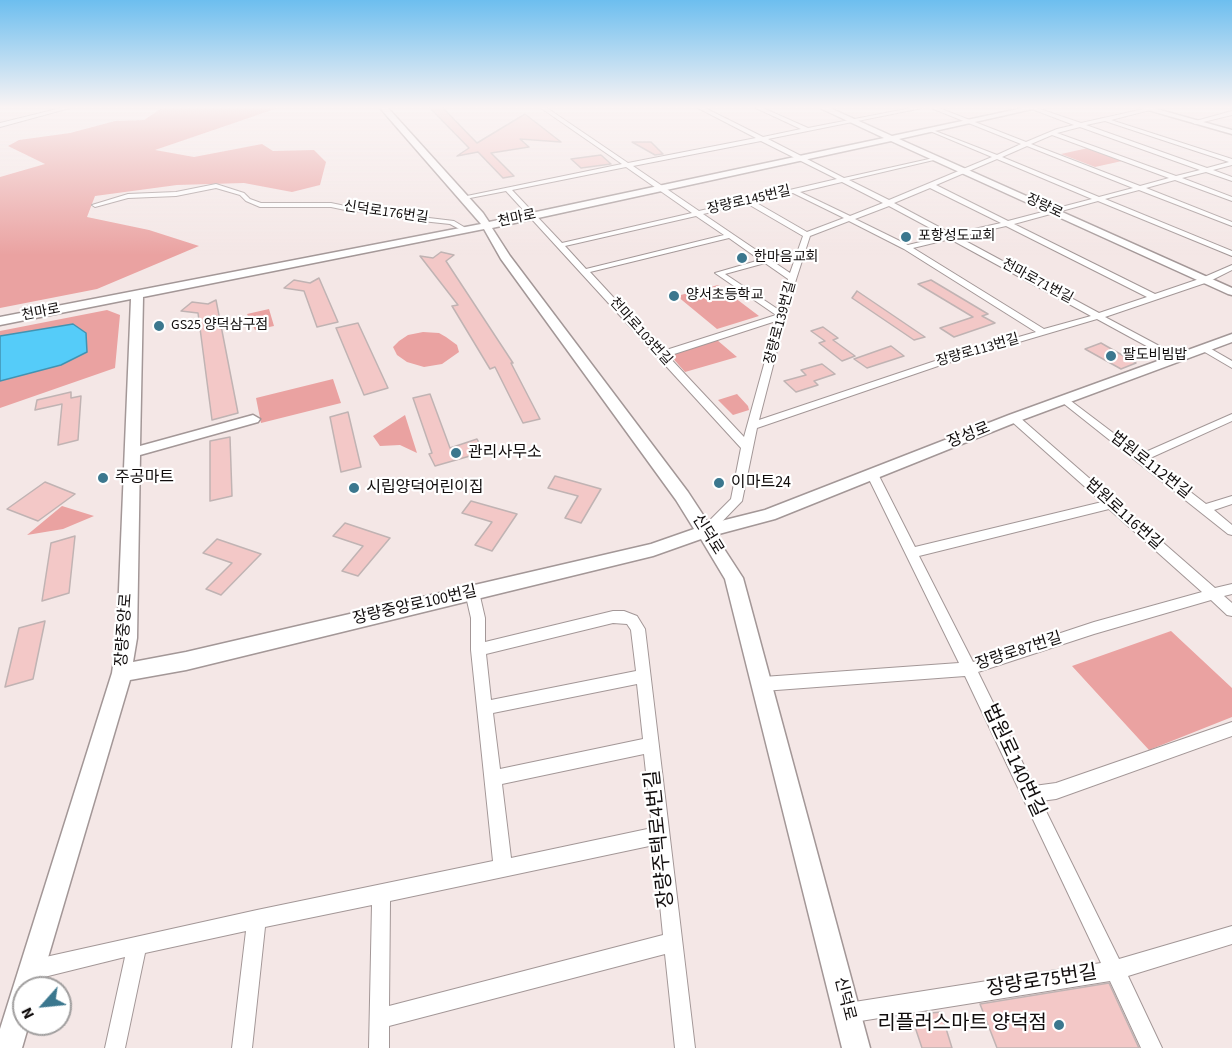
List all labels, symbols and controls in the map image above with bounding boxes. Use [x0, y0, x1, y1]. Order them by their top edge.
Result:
street label: 장량로145번길 [706, 183, 792, 219]
street label: 장량로 [1023, 191, 1065, 223]
street label: 신덕로176번길 [343, 199, 429, 227]
street label: 천마로 [496, 207, 538, 231]
place label: 포항성도교회 [918, 229, 995, 245]
marker: 포항성도교회 [899, 230, 913, 244]
place label: 한마음교회 [754, 250, 818, 266]
marker: 한마음교회 [735, 251, 749, 265]
street label: 천마로71번길 [998, 256, 1076, 308]
street label: 장량로139번길 [762, 280, 800, 366]
place label: 양서초등학교 [686, 288, 763, 304]
marker: 양서초등학교 [667, 289, 681, 303]
street label: 천마로103번길 [605, 295, 675, 369]
street label: 천마로 [20, 301, 62, 325]
place label: GS25 양덕삼구점 [171, 318, 268, 334]
marker: GS25 양덕삼구점 [152, 319, 166, 333]
street label: 장량로113번길 [935, 331, 1021, 371]
place label: 팔도비빔밥 [1123, 348, 1187, 364]
marker: 팔도비빔밥 [1104, 349, 1118, 363]
street label: 장성로 [945, 419, 993, 453]
street label: 법원로112번길 [1106, 428, 1194, 504]
place label: 관리사무소 [468, 443, 542, 463]
marker: 관리사무소 [449, 446, 463, 460]
place label: 주공마트 [115, 468, 174, 488]
marker: 주공마트 [96, 471, 110, 485]
place label: 이마트24 [731, 473, 791, 493]
street label: 법원로116번길 [1080, 475, 1166, 555]
marker: 이마트24 [712, 476, 726, 490]
place label: 시립양덕어린이집 [366, 478, 484, 498]
marker: 시립양덕어린이집 [347, 481, 361, 495]
street label: 신덕로 [687, 511, 727, 559]
street label: 장량중앙로100번길 [351, 582, 479, 630]
street label: 장량중앙로 [113, 593, 137, 667]
street label: 장량로87번길 [973, 629, 1065, 675]
street label: 법원로140번길 [976, 701, 1050, 821]
street label: 장량주택로4번길 [642, 769, 680, 909]
street label: 장량로75번길 [985, 961, 1099, 1003]
street label: 신덕로 [829, 975, 859, 1023]
north arrow [12, 976, 72, 1036]
text: N [16, 1004, 40, 1023]
place label: 리플러스마트 양덕점 [877, 1013, 1047, 1037]
marker: 리플러스마트 양덕점 [1052, 1018, 1066, 1032]

